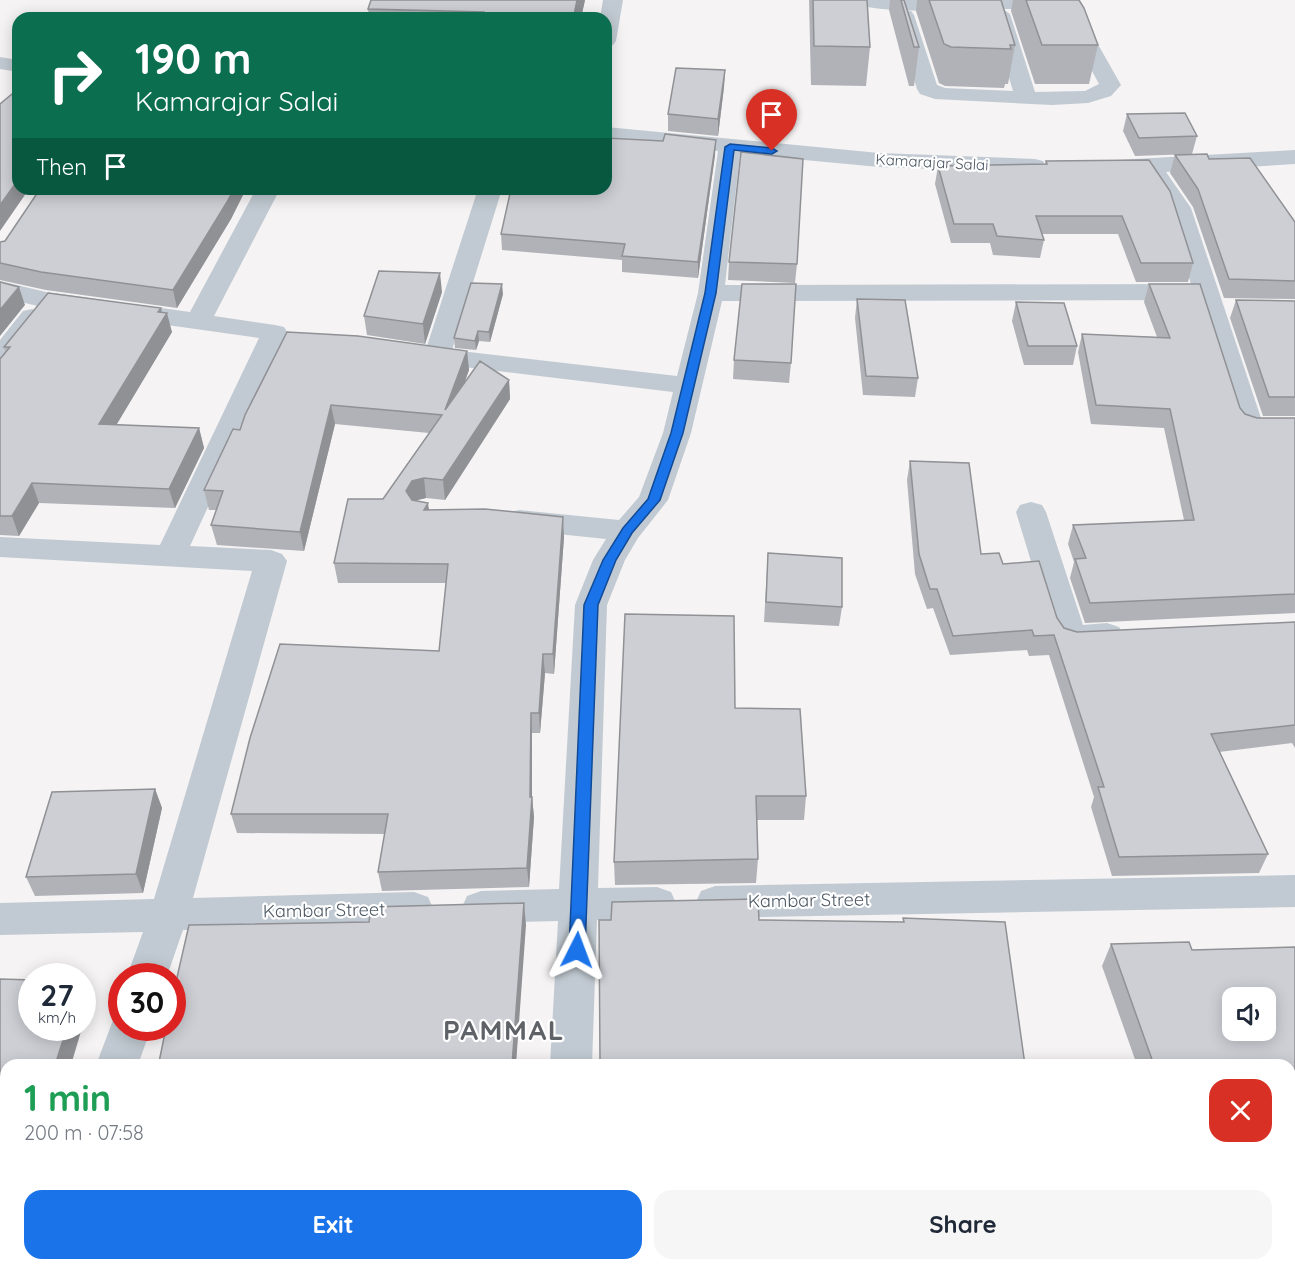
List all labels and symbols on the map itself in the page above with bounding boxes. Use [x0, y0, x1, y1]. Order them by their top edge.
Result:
pin [746, 89, 797, 151]
street label: Kamarajar Salai [875, 150, 989, 174]
street label: Kambar Street [748, 887, 870, 913]
street label: Kambar Street [263, 897, 385, 923]
position arrow [545, 918, 609, 982]
speed limit sign: 30 [108, 963, 186, 1041]
district label: PAMMAL [443, 1012, 565, 1047]

